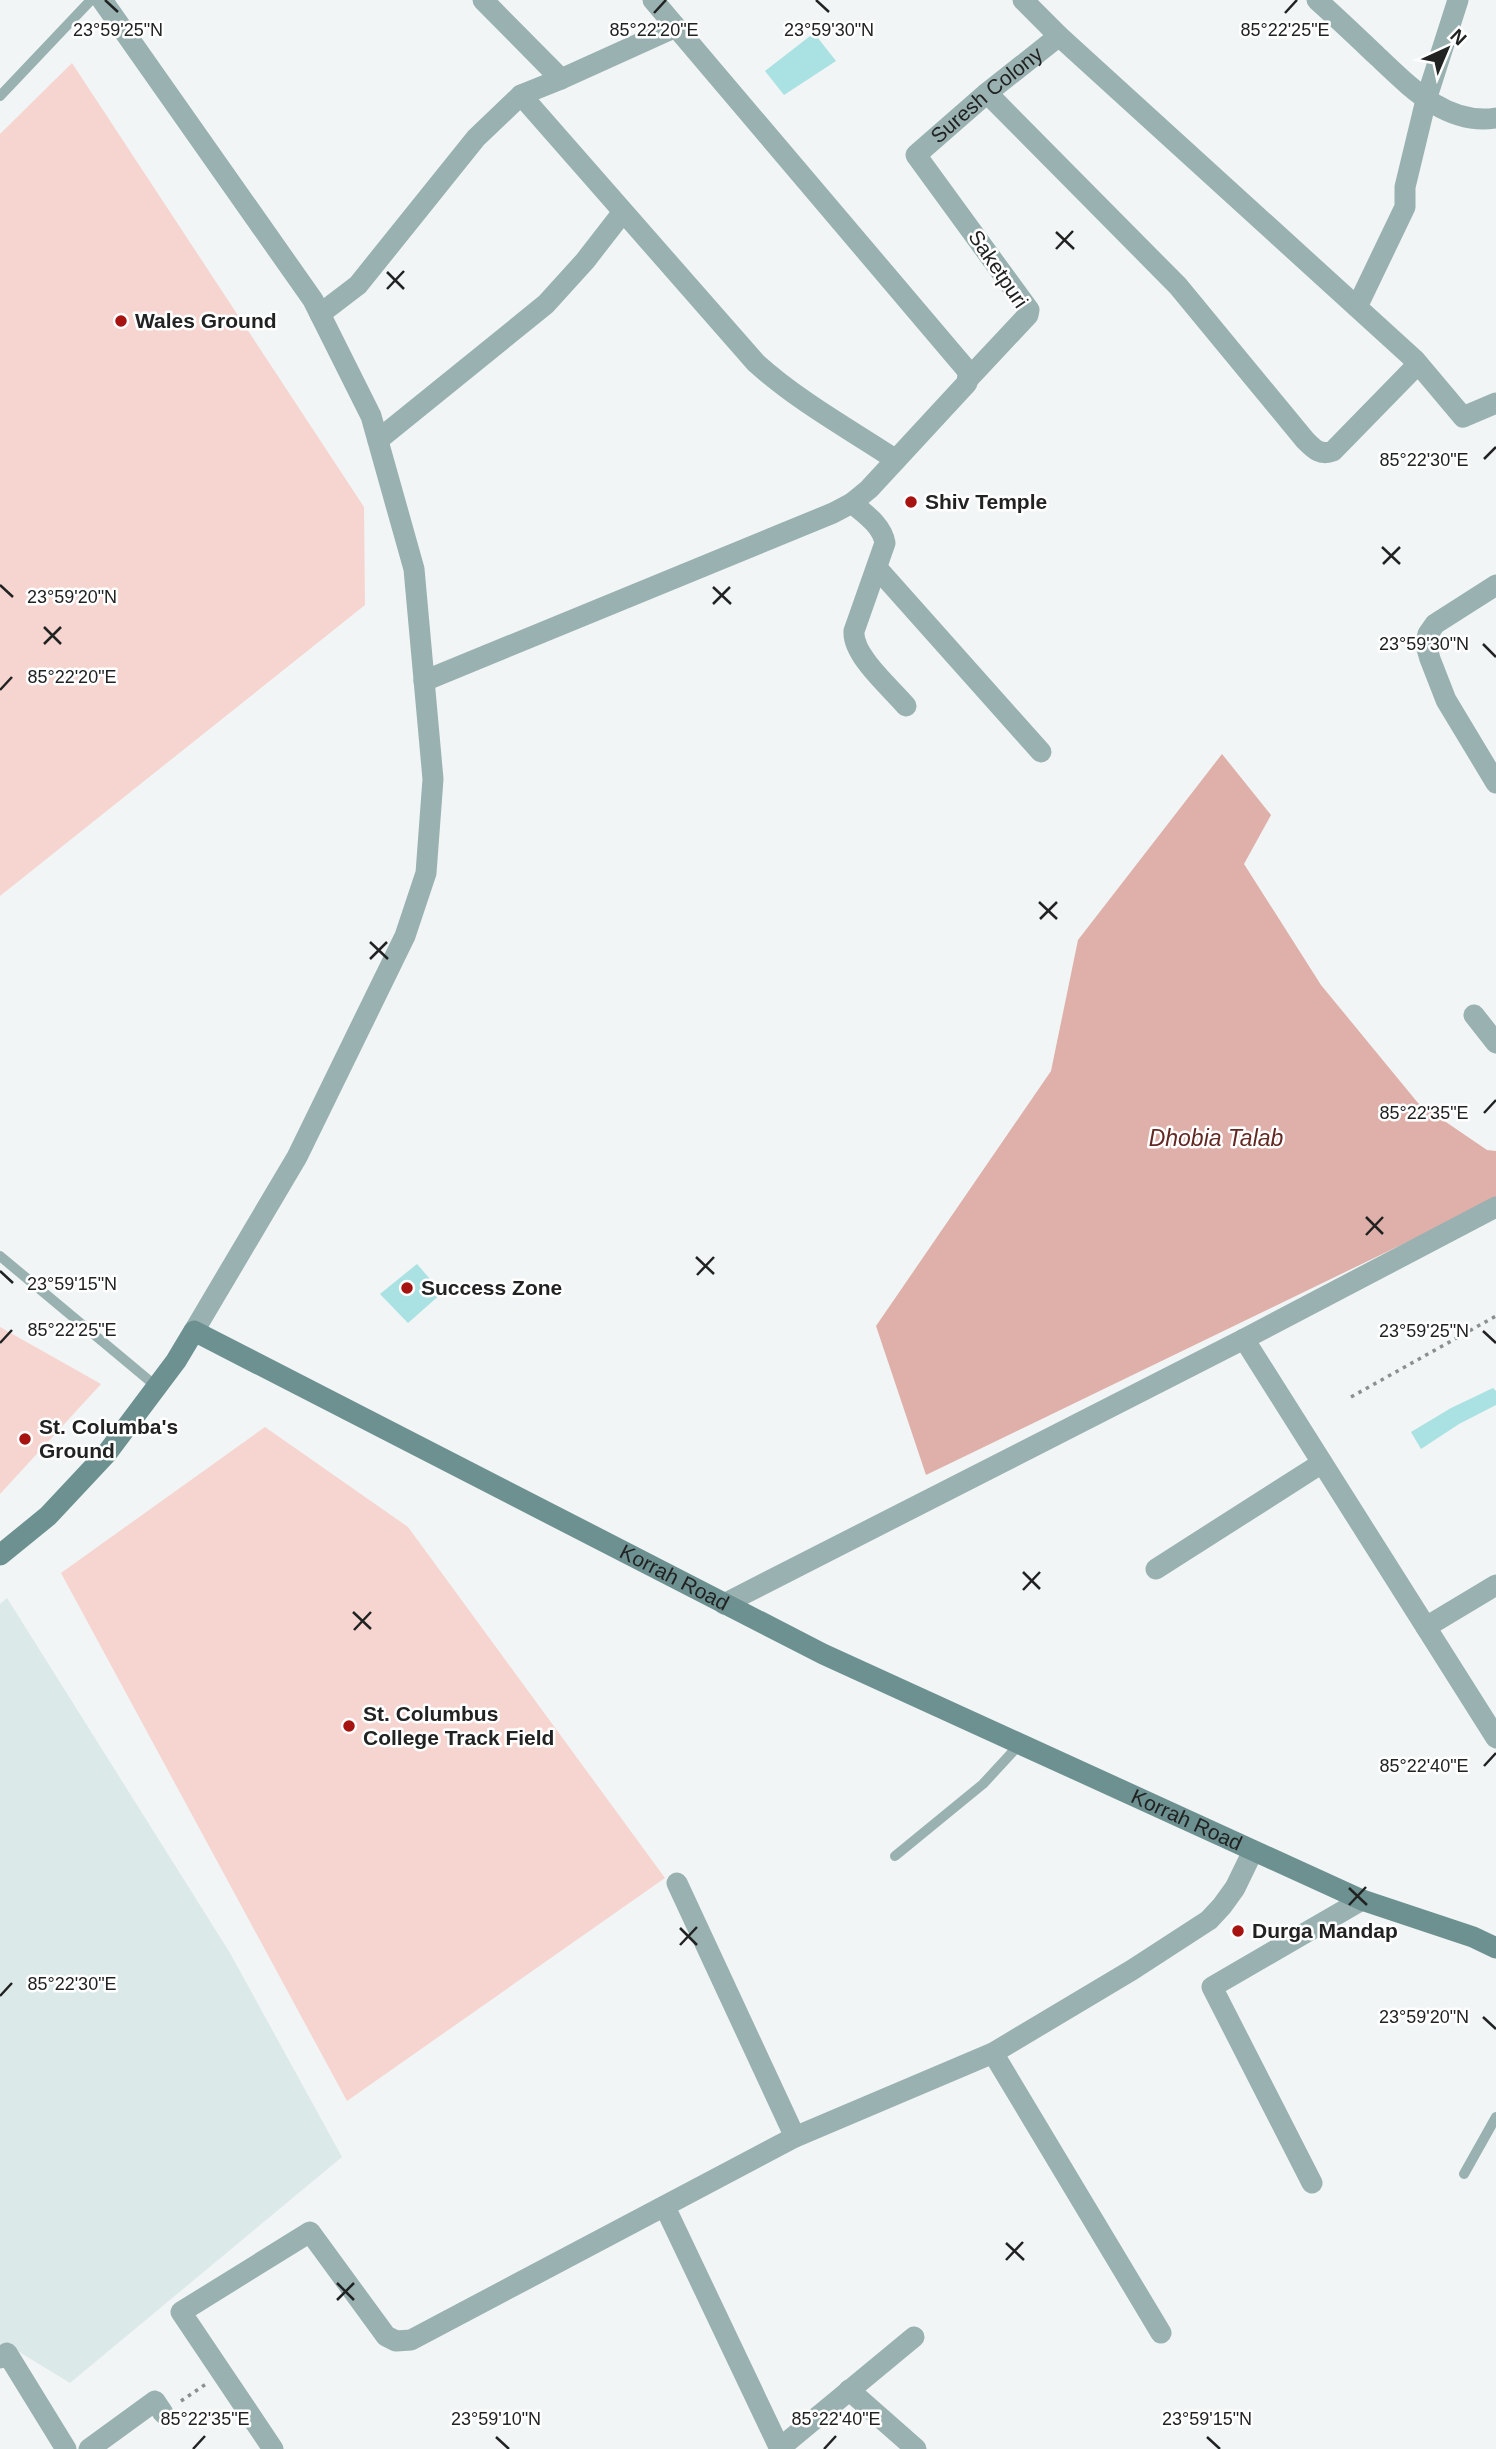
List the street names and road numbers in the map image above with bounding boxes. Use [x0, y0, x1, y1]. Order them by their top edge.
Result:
street label: Suresh Colony [926, 41, 1047, 148]
street label: Saketpuri [964, 226, 1033, 312]
street label: Korrah Road [616, 1540, 733, 1615]
street label: Korrah Road [1128, 1784, 1246, 1855]

